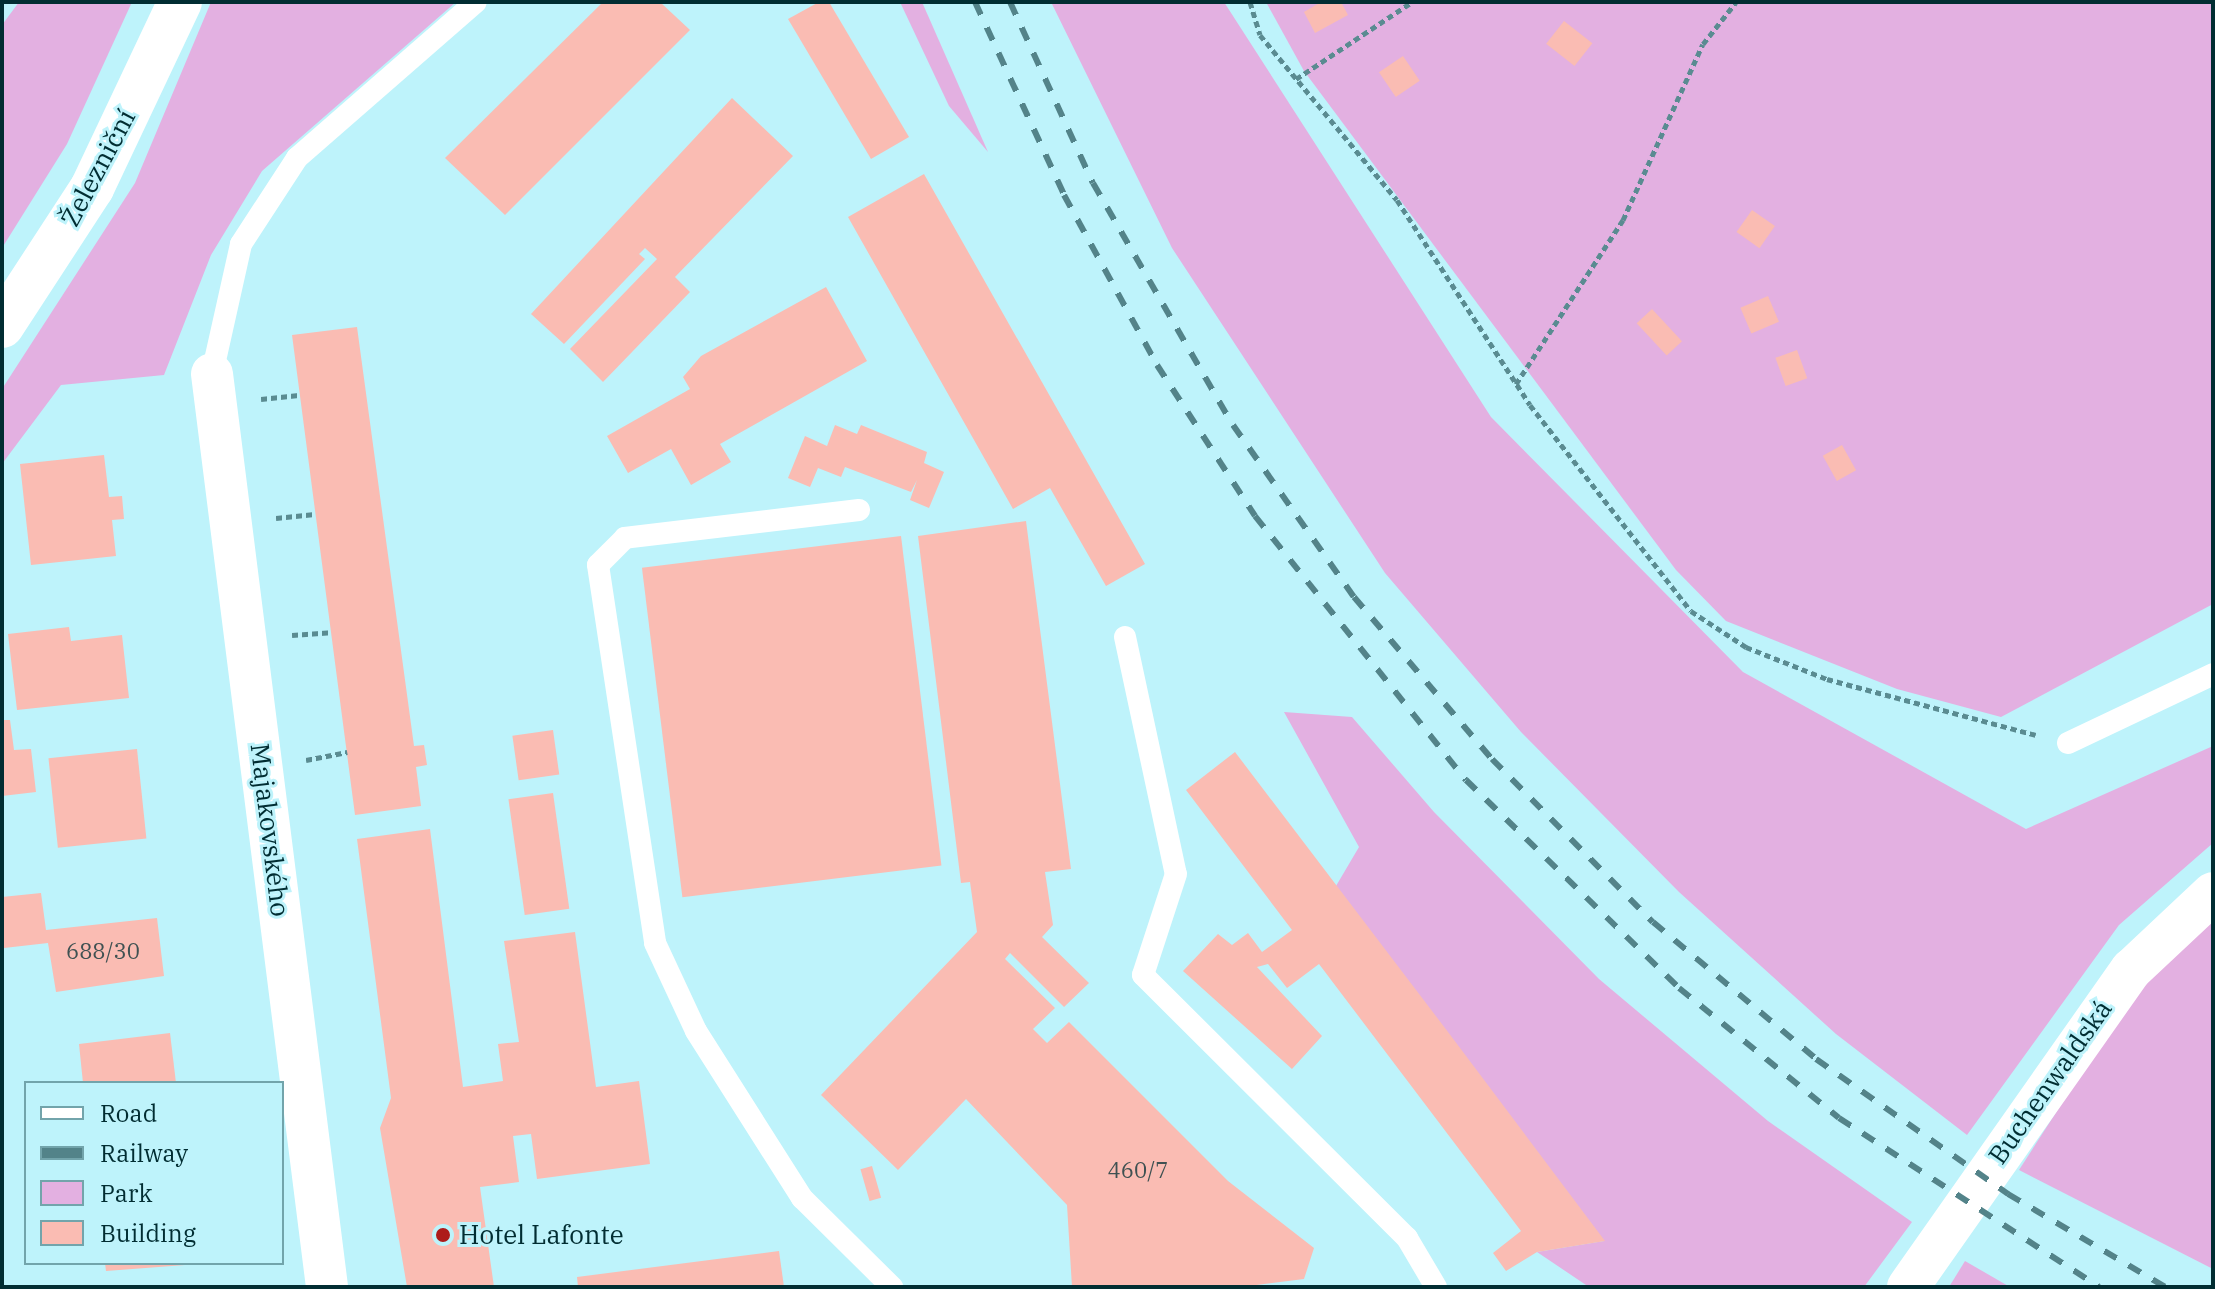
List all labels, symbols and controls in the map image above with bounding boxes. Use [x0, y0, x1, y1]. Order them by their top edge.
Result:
street label: Železniční [54, 104, 142, 232]
street label: Majakovského [244, 742, 296, 918]
house number: 688/30 [66, 938, 140, 964]
street label: Buchenwaldská [1982, 994, 2118, 1170]
legend [24, 1081, 284, 1265]
text: Road [100, 1097, 157, 1129]
text: Railway [100, 1137, 188, 1169]
house number: 460/7 [1108, 1157, 1168, 1183]
text: Park [100, 1177, 152, 1209]
text: Building [100, 1217, 196, 1249]
place label: Hotel Lafonte [459, 1219, 624, 1251]
marker: Hotel Lafonte [434, 1226, 452, 1244]

